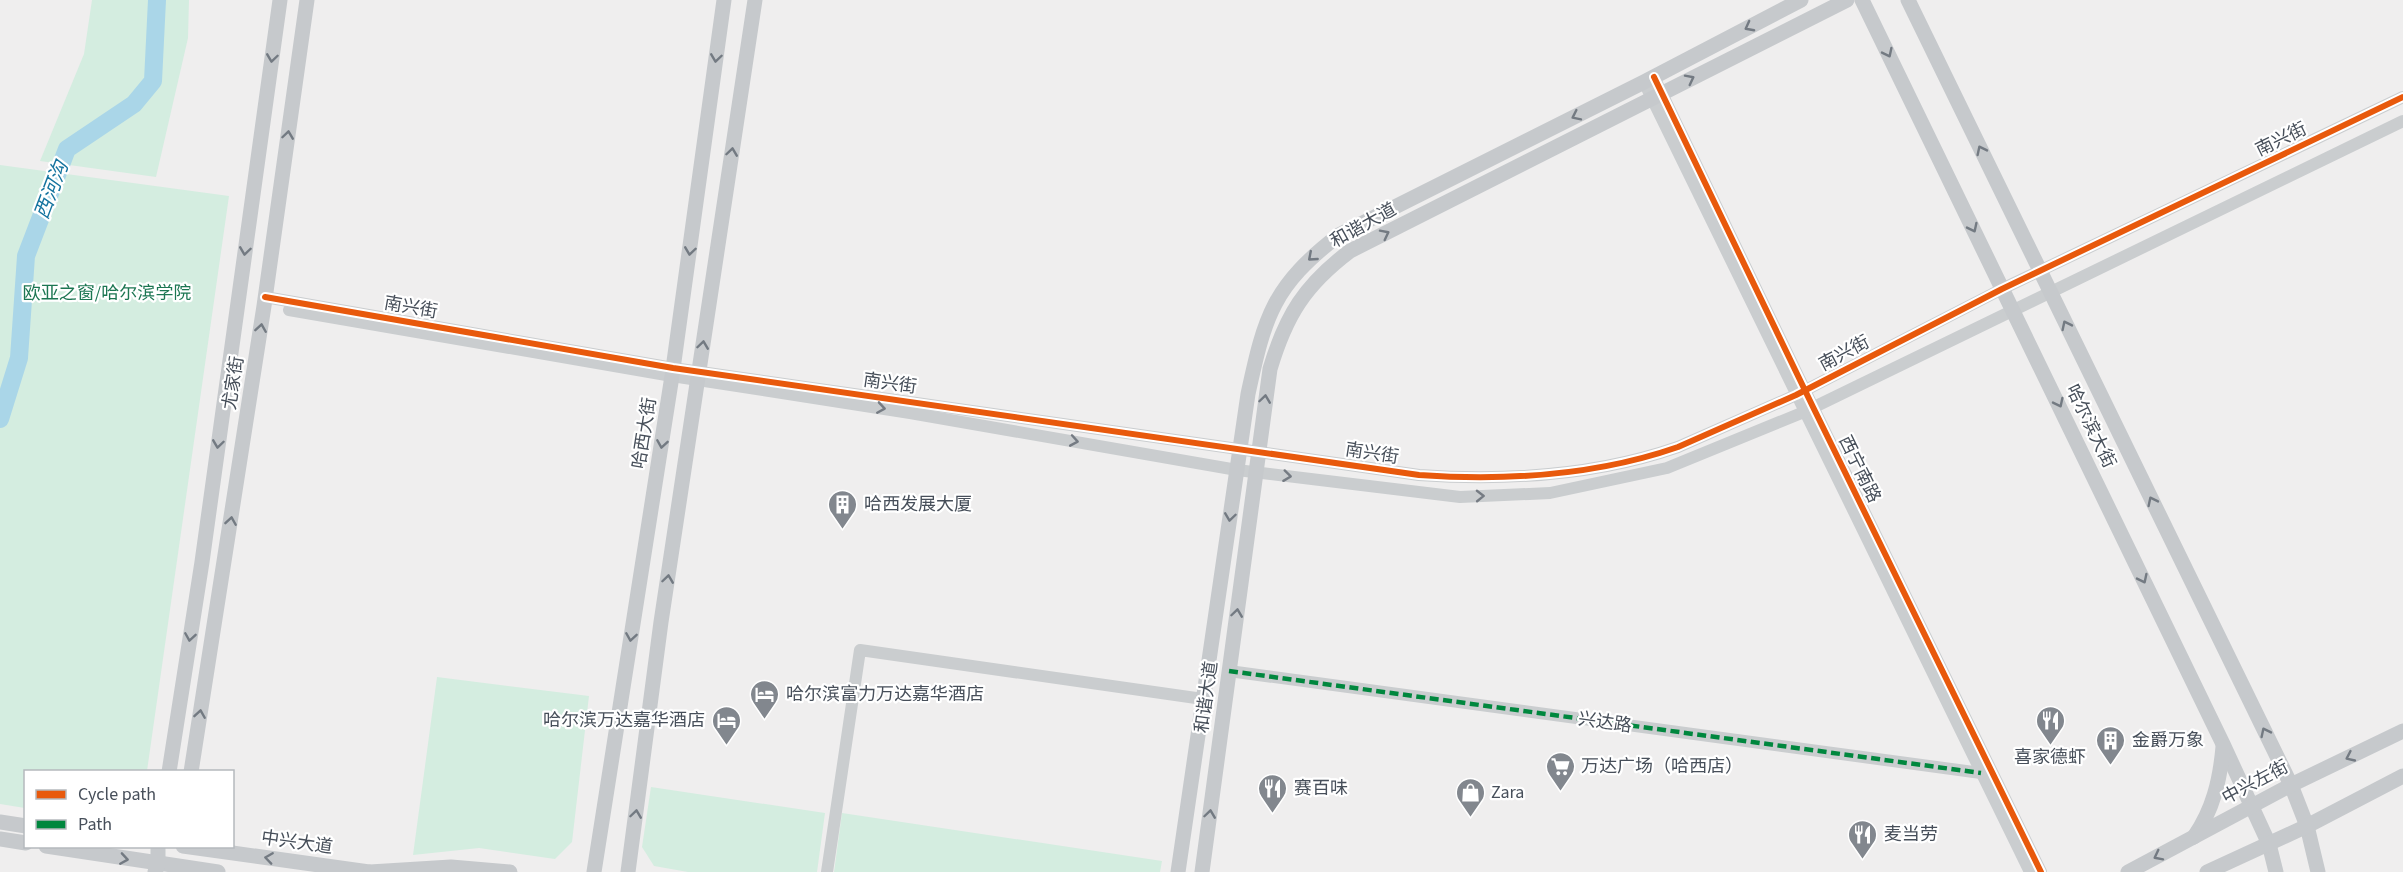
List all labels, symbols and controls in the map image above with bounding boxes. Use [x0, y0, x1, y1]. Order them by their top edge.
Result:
one-way arrow [1745, 20, 1756, 31]
one-way arrow [1880, 46, 1892, 57]
one-way arrow [267, 53, 279, 63]
one-way arrow [711, 53, 723, 63]
one-way arrow [1684, 75, 1695, 87]
one-way arrow [1571, 109, 1582, 121]
street label: 南兴街 [2251, 116, 2311, 163]
one-way arrow [281, 131, 293, 140]
one-way arrow [1977, 145, 1989, 156]
one-way arrow [725, 147, 737, 157]
water label: 西河沟 [28, 155, 76, 223]
street label: 和谐大道 [1326, 197, 1401, 254]
one-way arrow [1965, 222, 1977, 233]
one-way arrow [1379, 229, 1390, 241]
one-way arrow [240, 246, 252, 256]
one-way arrow [684, 246, 696, 256]
one-way arrow [1308, 250, 1319, 261]
park label: 欧亚之窗/哈尔滨学院 [23, 281, 191, 306]
street label: 南兴街 [382, 290, 440, 324]
one-way arrow [2062, 321, 2073, 332]
one-way arrow [254, 324, 266, 333]
street label: 南兴街 [1815, 330, 1874, 377]
one-way arrow [697, 340, 709, 349]
street label: 尤家街 [217, 354, 250, 412]
street label: 南兴街 [861, 367, 918, 400]
street label: 哈尔滨大街 [2060, 380, 2122, 472]
one-way arrow [1259, 395, 1271, 404]
street label: 哈西大街 [627, 396, 662, 471]
one-way arrow [2051, 397, 2063, 408]
one-way arrow [877, 402, 886, 414]
street label: 西宁南路 [1833, 431, 1887, 507]
one-way arrow [1069, 435, 1078, 447]
street label: 南兴街 [1343, 437, 1401, 470]
one-way arrow [656, 439, 668, 449]
one-way arrow [213, 440, 225, 449]
one-way arrow [1282, 469, 1291, 482]
building icon: 哈西发展大厦 [827, 488, 859, 530]
one-way arrow [1476, 490, 1485, 503]
place label: 哈西发展大厦 [864, 492, 972, 517]
one-way arrow [2147, 496, 2159, 507]
one-way arrow [1225, 512, 1237, 521]
one-way arrow [224, 516, 236, 526]
one-way arrow [2136, 572, 2148, 583]
one-way arrow [661, 575, 673, 584]
one-way arrow [1230, 609, 1242, 618]
one-way arrow [184, 632, 197, 642]
one-way arrow [626, 632, 638, 641]
street label: 和谐大道 [1189, 660, 1224, 734]
hotel icon: 哈尔滨富力万达嘉华酒店 [749, 678, 781, 720]
place label: 哈尔滨富力万达嘉华酒店 [786, 682, 984, 707]
hotel icon: 哈尔滨万达嘉华酒店 [710, 704, 742, 746]
restaurant icon: 喜家德虾 [2034, 704, 2066, 746]
street label: 兴达路 [1576, 706, 1633, 739]
place label: 哈尔滨万达嘉华酒店 [543, 708, 705, 733]
one-way arrow [194, 709, 206, 718]
building icon: 金爵万象 [2095, 724, 2127, 766]
place label: 金爵万象 [2132, 728, 2204, 753]
one-way arrow [2260, 728, 2272, 739]
place label: 喜家德虾 [2014, 745, 2086, 770]
one-way arrow [2346, 749, 2357, 761]
supermarket icon: 万达广场（哈西店） [1544, 750, 1576, 792]
place label: 万达广场（哈西店） [1581, 754, 1743, 779]
street label: 中兴左街 [2218, 755, 2293, 810]
legend [24, 770, 234, 848]
restaurant icon: 赛百味 [1257, 772, 1289, 814]
place label: 赛百味 [1294, 776, 1348, 801]
shop icon: Zara [1454, 776, 1486, 818]
place label: Zara [1491, 780, 1524, 805]
text: Cycle path [78, 782, 156, 807]
one-way arrow [629, 809, 641, 819]
one-way arrow [1203, 809, 1216, 819]
text: Path [78, 812, 112, 837]
restaurant icon: 麦当劳 [1847, 818, 1879, 860]
place label: 麦当劳 [1884, 822, 1938, 847]
street label: 中兴大道 [260, 825, 334, 860]
one-way arrow [2154, 849, 2165, 860]
one-way arrow [120, 853, 129, 865]
one-way arrow [265, 853, 274, 865]

